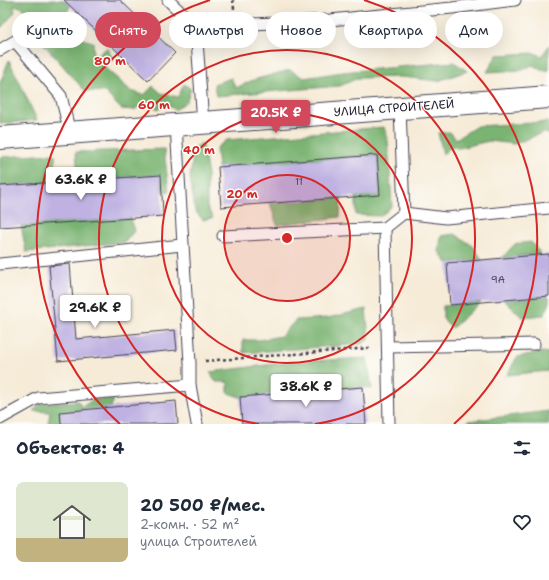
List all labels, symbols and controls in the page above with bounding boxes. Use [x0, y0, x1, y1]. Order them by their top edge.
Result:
chip: Купить [12, 12, 87, 48]
chip: Снять [95, 12, 161, 48]
chip: Фильтры [169, 12, 258, 48]
chip: Новое [266, 12, 336, 48]
chip: Квартира [344, 12, 437, 48]
chip: Дом [445, 12, 503, 48]
text: 80 m [94, 53, 126, 69]
street label: УЛИЦА СТРОИТЕЛЕЙ [333, 96, 455, 120]
text: 60 m [138, 97, 170, 113]
pin: 20.5K ₽ [239, 100, 313, 134]
text: 20.5K ₽ [250, 104, 302, 121]
text: 40 m [183, 142, 215, 158]
pin: 63.6K ₽ [44, 167, 118, 201]
text: 63.6K ₽ [55, 171, 107, 188]
house number: 11 [295, 175, 303, 188]
text: 20 m [226, 186, 258, 202]
centre of rings [280, 231, 294, 245]
house number: 9А [491, 273, 505, 286]
pin: 29.6K ₽ [58, 295, 132, 329]
text: 29.6K ₽ [69, 299, 121, 316]
pin: 38.6K ₽ [269, 374, 343, 408]
text: 38.6K ₽ [280, 378, 332, 395]
text: Объектов: 4 [16, 437, 125, 459]
icon: filters [511, 437, 533, 459]
text: 20 500 ₽/мес. [140, 494, 265, 516]
icon: home [48, 498, 96, 546]
icon: heart [511, 511, 533, 533]
text: 2-комн. · 52 m² [140, 516, 239, 533]
text: улица Строителей [140, 533, 257, 550]

